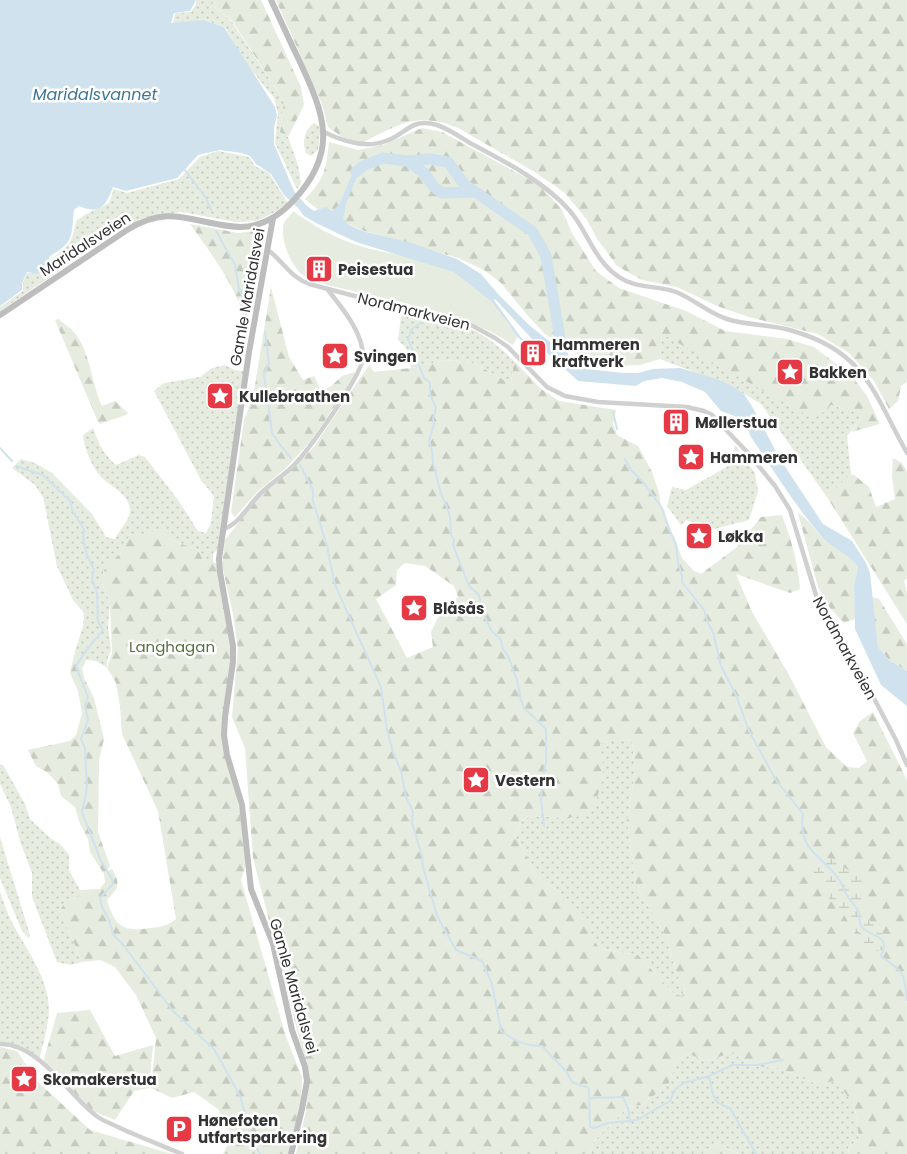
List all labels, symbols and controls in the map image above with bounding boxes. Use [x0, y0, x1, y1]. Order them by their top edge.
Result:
water label: Maridalsvannet [33, 83, 158, 106]
street label: Maridalsveien [35, 207, 135, 281]
street label: Gamle Maridalsvei [225, 226, 269, 368]
building icon: Peisestua [304, 254, 334, 284]
place label: Peisestua [338, 259, 413, 280]
street label: Nordmarkveien [356, 287, 472, 335]
place label: Hammeren kraftverk [552, 334, 640, 372]
building icon: Hammeren kraftverk [518, 338, 548, 368]
place icon: Svingen [320, 341, 350, 371]
place label: Svingen [354, 346, 417, 367]
place icon: Bakken [775, 357, 805, 387]
place label: Bakken [809, 362, 867, 383]
place icon: Kullebraathen [205, 381, 235, 411]
place label: Kullebraathen [239, 386, 350, 407]
building icon: Møllerstua [661, 407, 691, 437]
place label: Møllerstua [695, 412, 777, 433]
place icon: Hammeren [676, 442, 706, 472]
place label: Hammeren [710, 447, 798, 468]
place icon: Løkka [684, 521, 714, 551]
place label: Løkka [718, 526, 763, 547]
place icon: Blåsås [399, 593, 429, 623]
street label: Nordmarkveien [808, 593, 882, 703]
place label: Blåsås [433, 598, 484, 619]
park label: Langhagan [129, 636, 215, 657]
place icon: Vestern [461, 765, 491, 795]
place label: Vestern [495, 770, 555, 791]
street label: Gamle Maridalsvei [265, 916, 323, 1056]
place icon: Skomakerstua [9, 1064, 39, 1094]
place label: Skomakerstua [43, 1069, 157, 1090]
place label: Hønefoten utfartsparkering [198, 1110, 327, 1148]
parking icon: Hønefoten utfartsparkering [164, 1114, 194, 1144]

